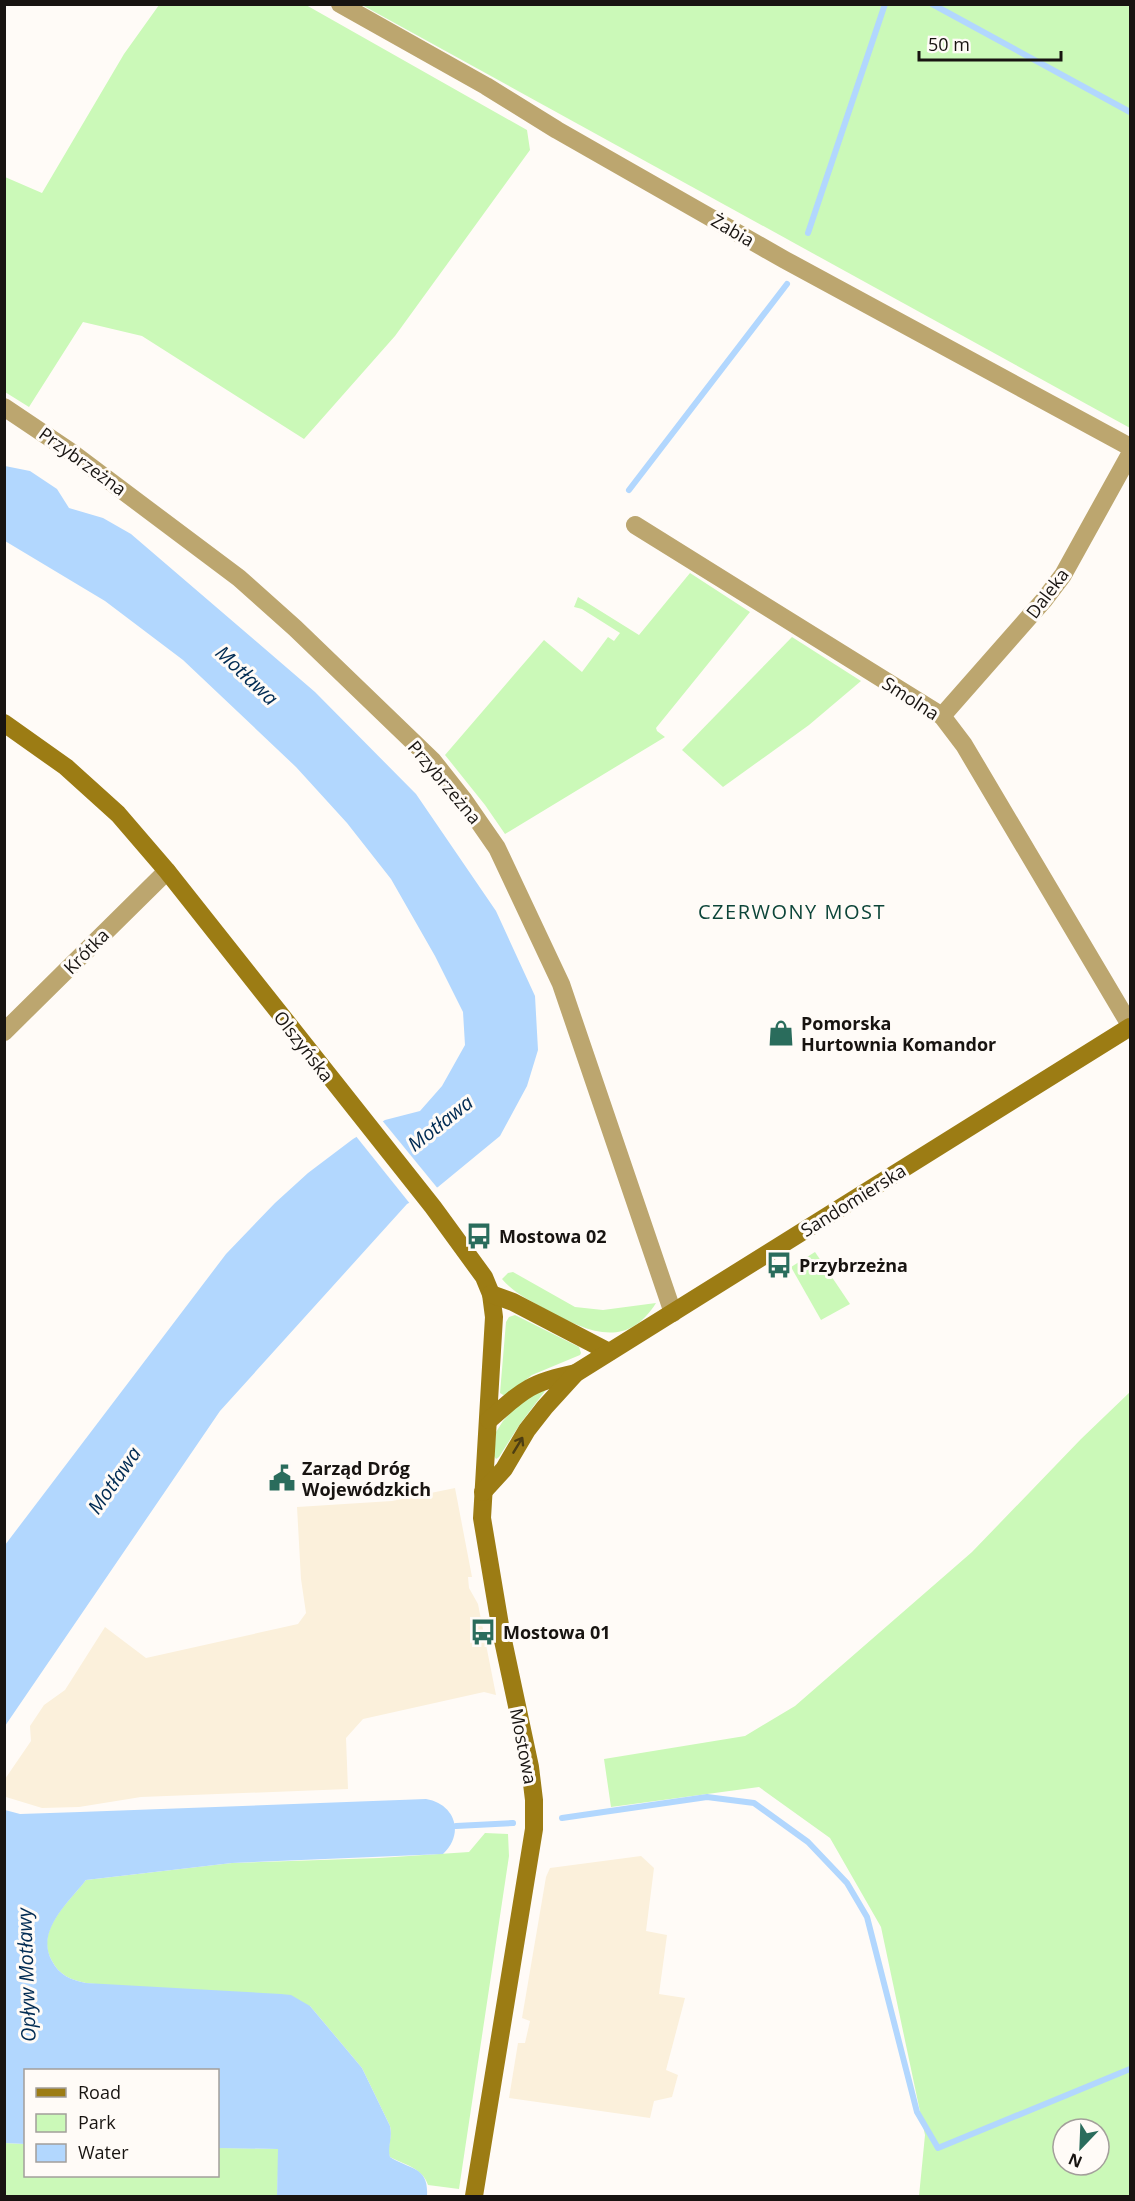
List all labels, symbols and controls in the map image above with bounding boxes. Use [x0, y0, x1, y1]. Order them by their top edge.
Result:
scale bar [919, 24, 1062, 62]
text: 50 m [928, 32, 970, 56]
street label: Żabia [707, 208, 759, 252]
street label: Przybrzeżna [35, 421, 131, 501]
street label: Daleka [1020, 563, 1074, 623]
water label: Motława [210, 639, 284, 711]
street label: Smolna [878, 671, 944, 725]
street label: Przybrzeżna [403, 735, 487, 829]
district label: CZERWONY MOST [698, 898, 886, 925]
street label: Krótka [58, 923, 114, 979]
street label: Olszyńska [269, 1006, 339, 1086]
place label: Pomorska Hurtownia Komandor [801, 1011, 996, 1056]
shop icon: Pomorska Hurtownia Komandor [766, 1018, 796, 1048]
water label: Motława [402, 1089, 478, 1157]
street label: Sandomierska [796, 1158, 910, 1242]
bus stop icon: Mostowa 02 [464, 1221, 494, 1251]
place label: Mostowa 02 [499, 1224, 607, 1248]
bus stop icon: Przybrzeżna [764, 1250, 794, 1280]
place label: Przybrzeżna [799, 1253, 908, 1277]
one-way arrow [512, 1437, 524, 1454]
water label: Motława [81, 1441, 147, 1519]
place label: Zarząd Dróg Wojewódzkich [302, 1456, 431, 1501]
public building icon: Zarząd Dróg Wojewódzkich [267, 1463, 297, 1493]
bus stop icon: Mostowa 01 [468, 1617, 498, 1647]
place label: Mostowa 01 [503, 1620, 611, 1644]
street label: Mostowa [505, 1706, 543, 1786]
water label: Opływ Motławy [10, 1906, 42, 2043]
legend [24, 2069, 219, 2177]
text: Road [78, 2080, 121, 2104]
text: Park [78, 2110, 116, 2134]
north arrow [1051, 2117, 1111, 2177]
text: Water [78, 2140, 129, 2164]
text: N [1065, 2148, 1085, 2173]

